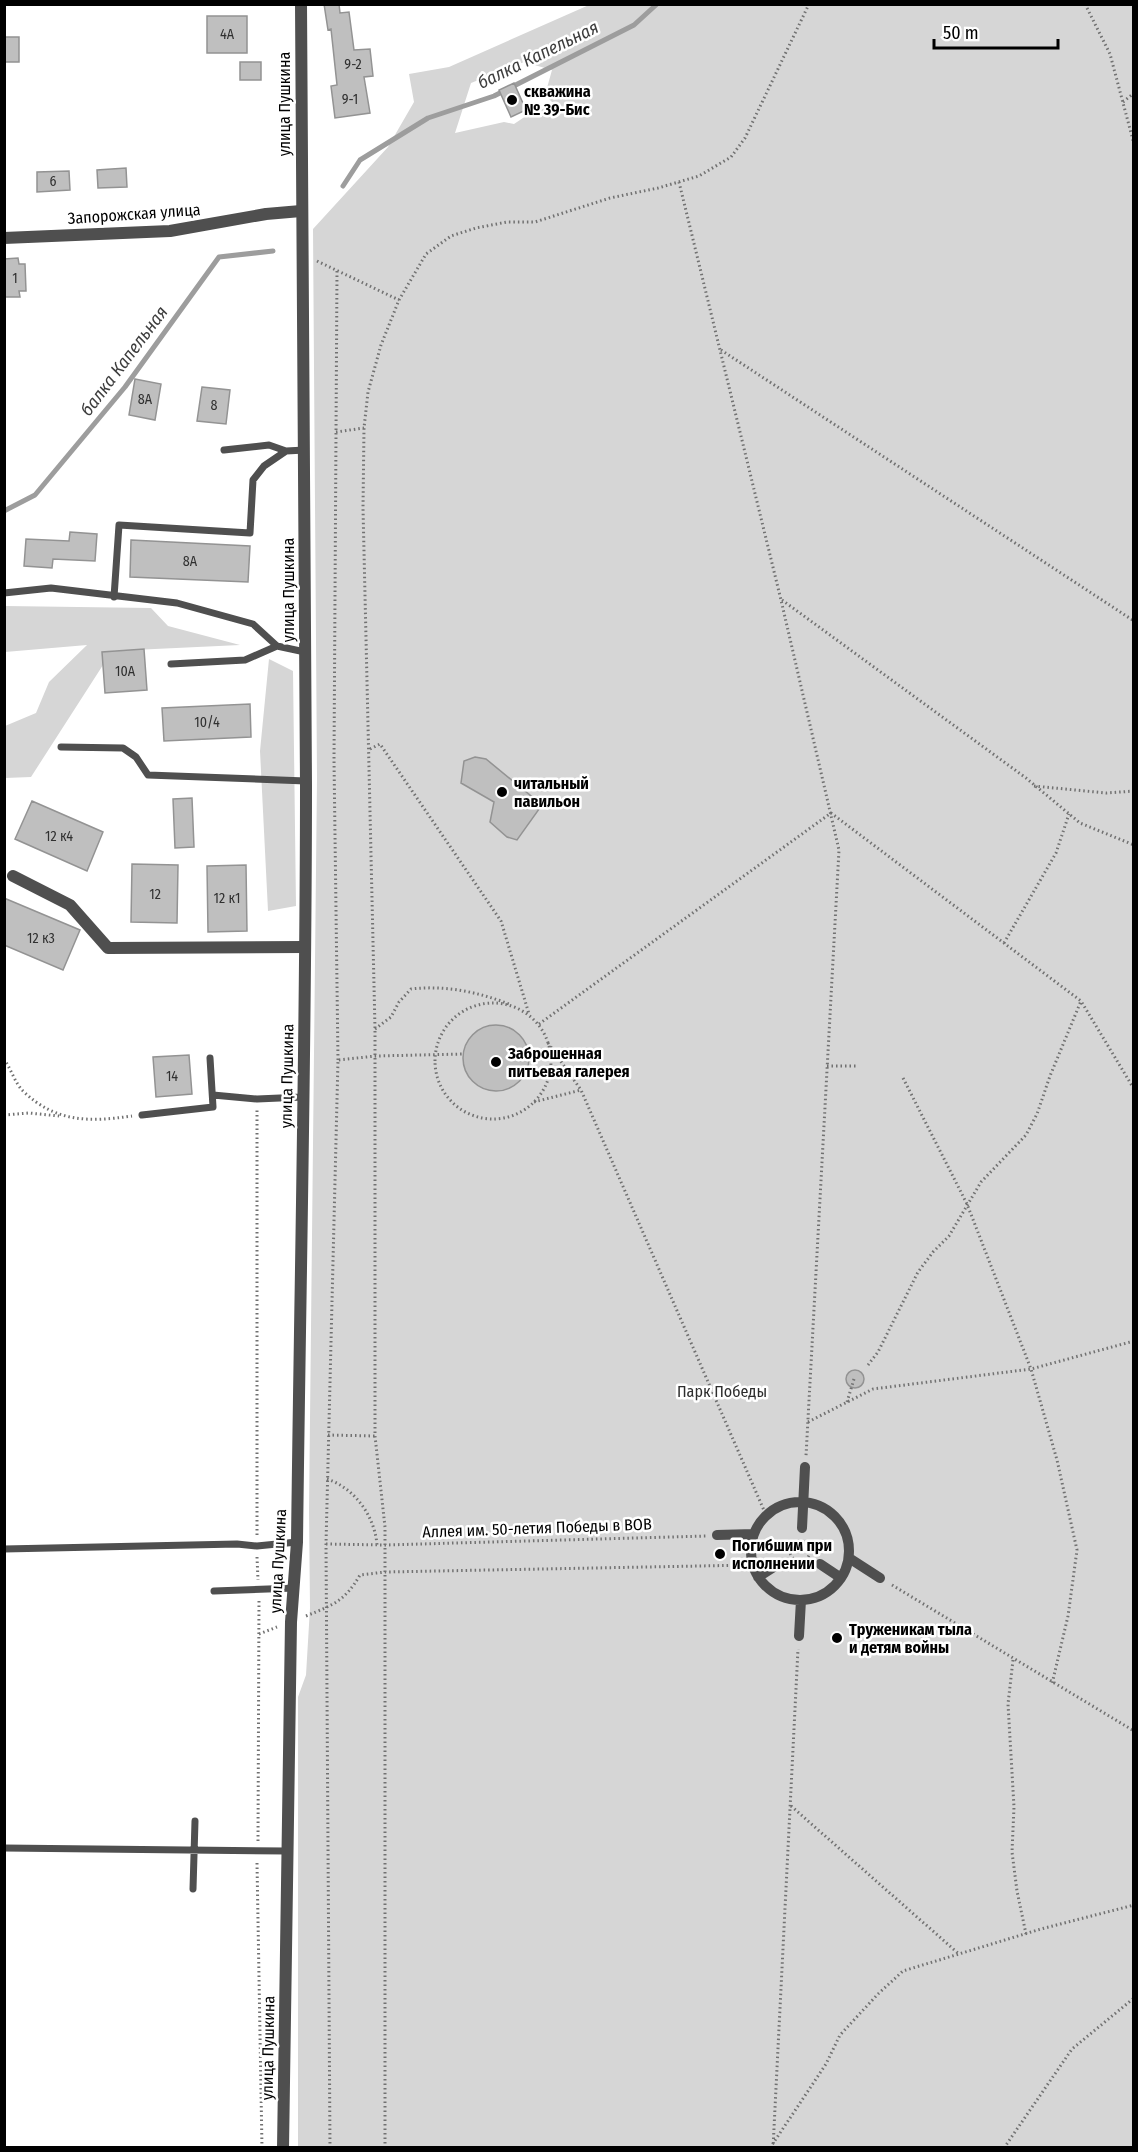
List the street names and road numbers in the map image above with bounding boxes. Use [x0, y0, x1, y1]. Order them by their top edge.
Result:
street label: улица Пушкина [275, 52, 294, 156]
street label: Запорожская улица [67, 200, 201, 228]
street label: улица Пушкина [279, 538, 298, 642]
street label: улица Пушкина [277, 1023, 297, 1128]
street label: улица Пушкина [266, 1508, 290, 1614]
street label: Аллея им. 50-летия Победы в ВОВ [422, 1514, 652, 1541]
street label: улица Пушкина [258, 1995, 278, 2100]

